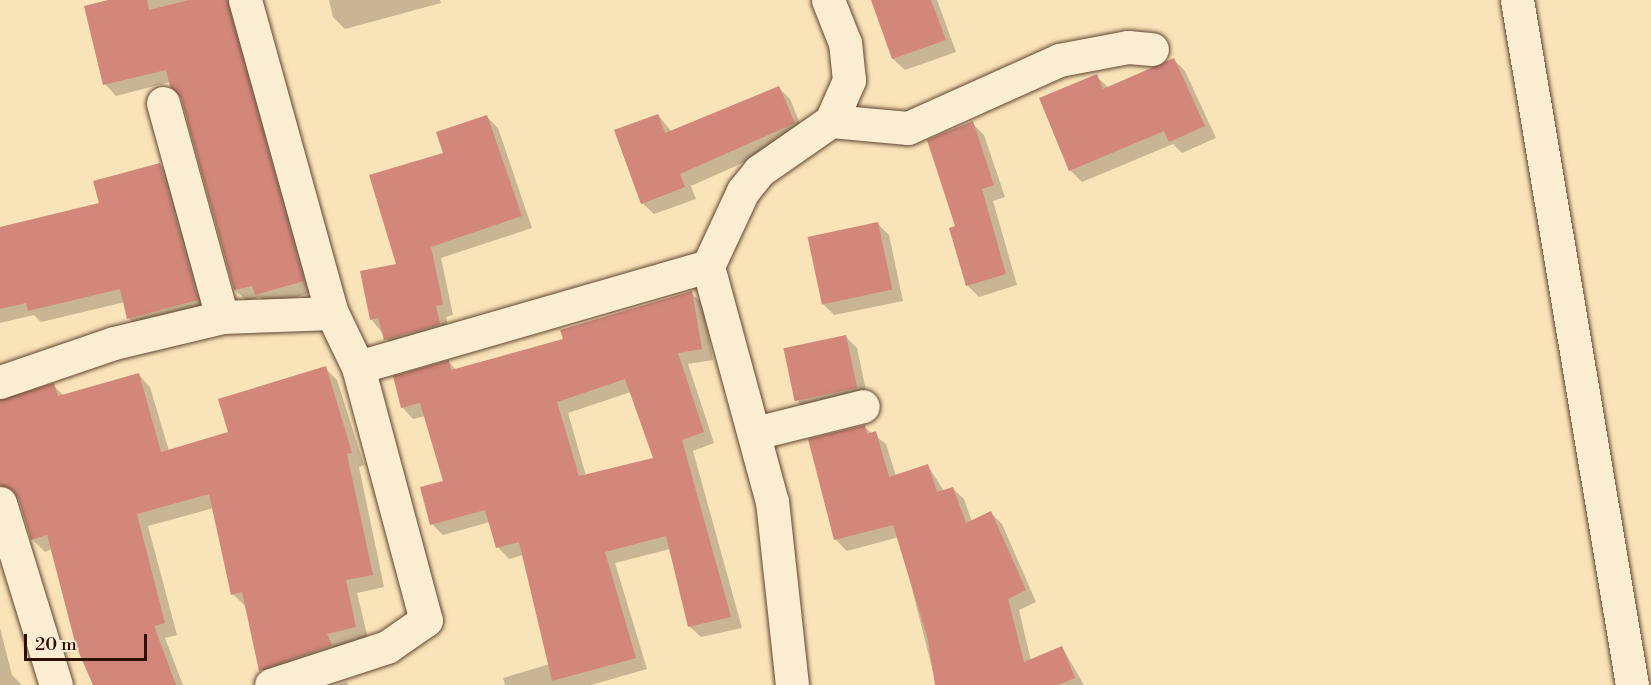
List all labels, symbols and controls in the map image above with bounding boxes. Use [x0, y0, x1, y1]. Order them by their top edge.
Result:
scale bar [27, 622, 150, 660]
text: 20 m [35, 633, 77, 656]

